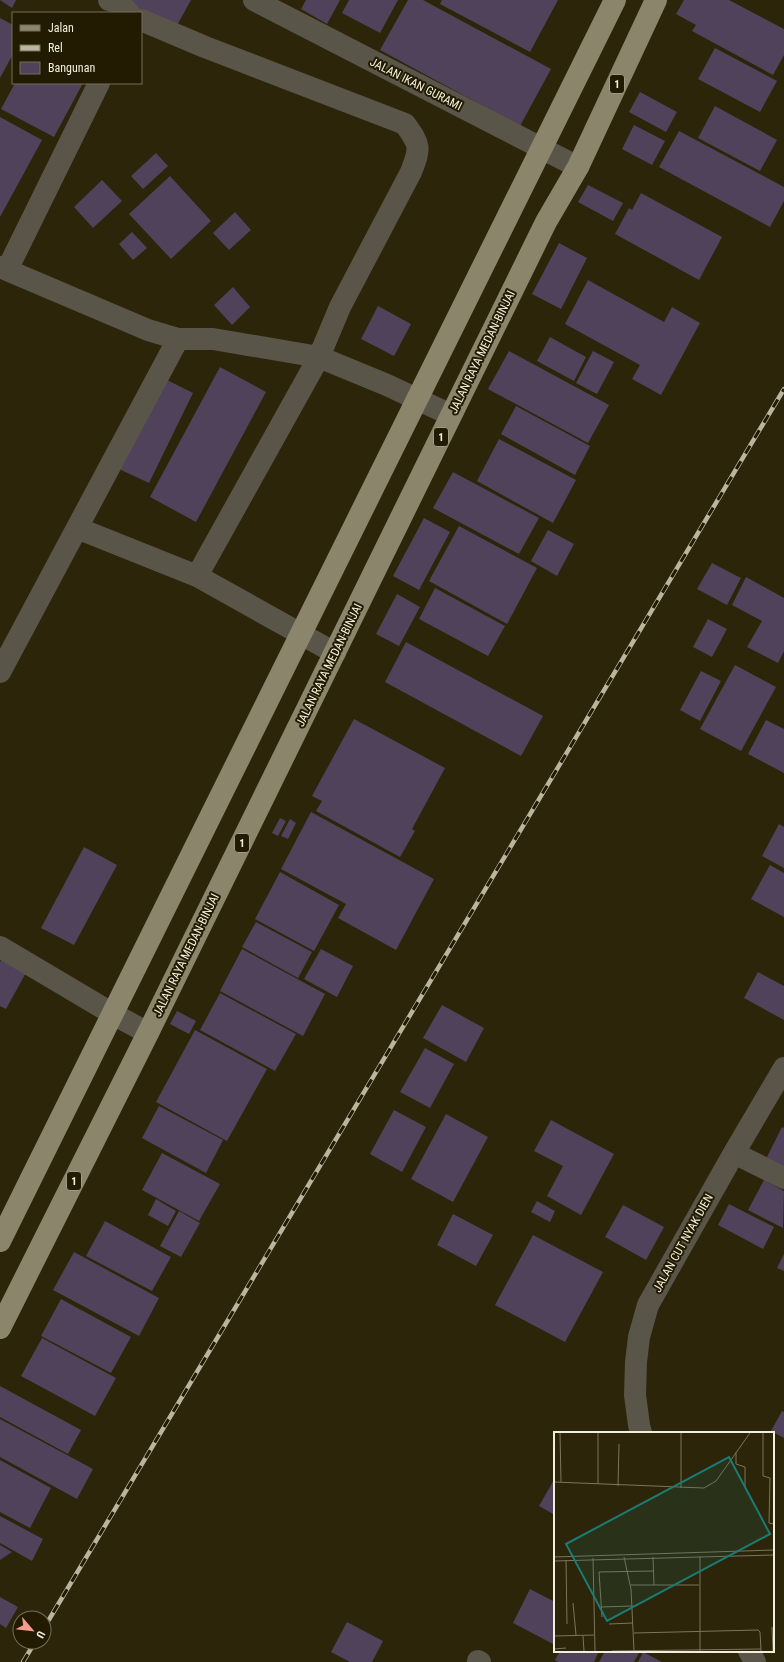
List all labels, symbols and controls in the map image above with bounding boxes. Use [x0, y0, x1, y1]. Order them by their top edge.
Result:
legend [12, 12, 142, 84]
text: Jalan [48, 21, 74, 35]
text: Rel [48, 41, 63, 55]
street label: JALAN IKAN GURAMI [368, 55, 464, 113]
text: Bangunan [48, 61, 95, 75]
road number: 1 [610, 75, 624, 93]
street label: JALAN RAYA MEDAN-BINJAI [446, 288, 518, 416]
road number: 1 [434, 428, 448, 446]
street label: JALAN RAYA MEDAN-BINJAI [293, 601, 365, 729]
road number: 1 [235, 834, 249, 852]
street label: JALAN RAYA MEDAN-BINJAI [150, 891, 222, 1019]
road number: 1 [67, 1172, 81, 1190]
street label: JALAN CUT NYAK DIEN [650, 1191, 716, 1295]
inset map [554, 1432, 774, 1652]
north arrow [12, 1610, 52, 1650]
text: U [33, 1629, 48, 1640]

